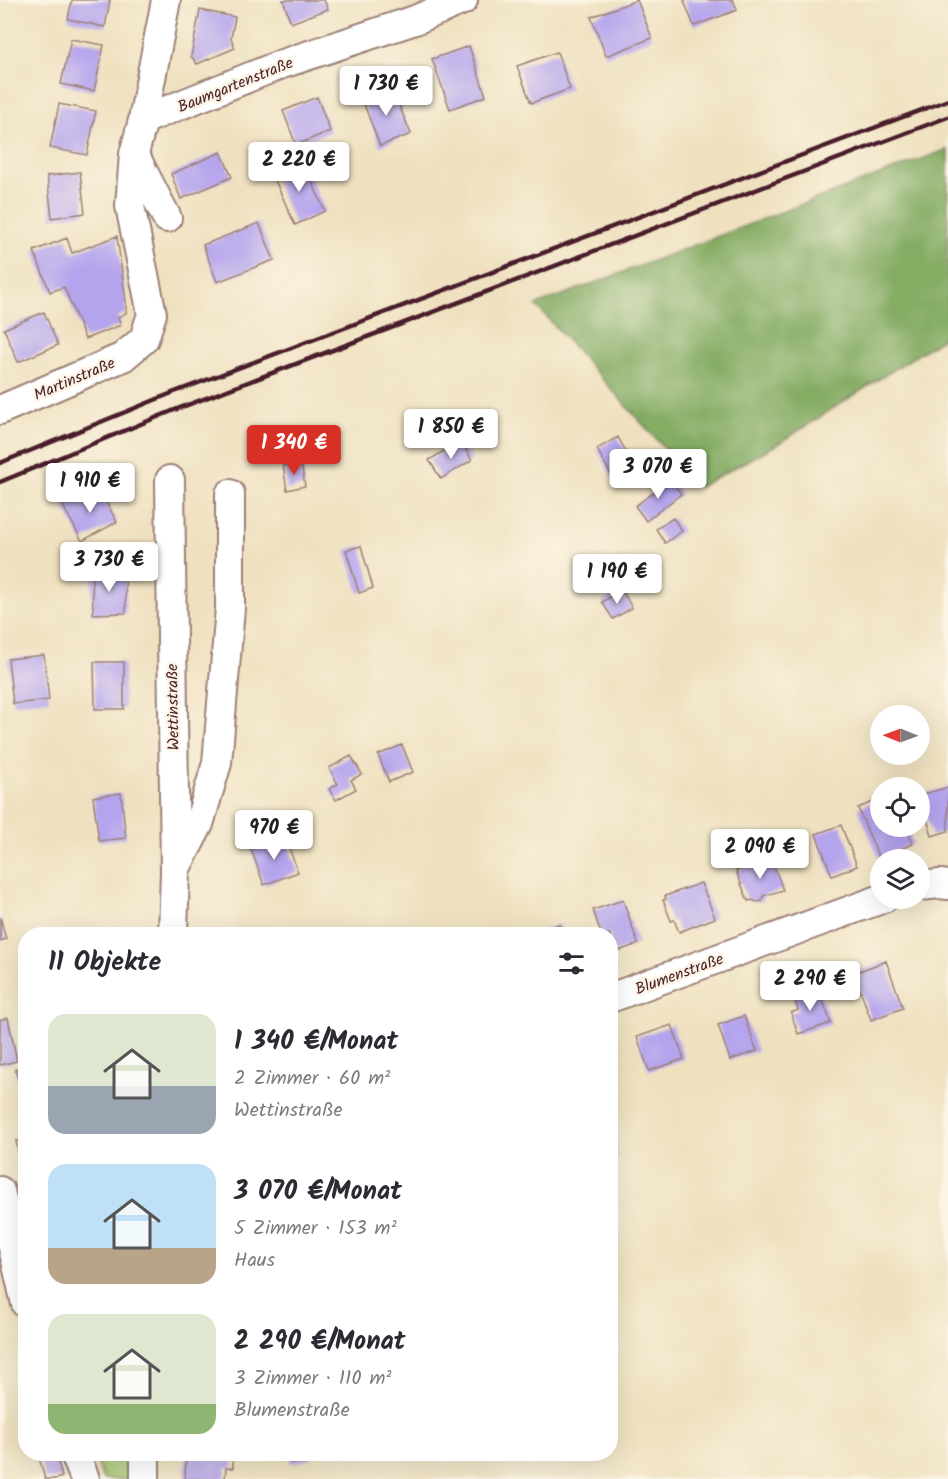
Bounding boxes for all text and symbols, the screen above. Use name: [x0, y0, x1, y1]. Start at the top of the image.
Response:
street label: Baumgartenstraße: [174, 51, 297, 120]
pin: 1 730 €: [331, 66, 441, 117]
text: 1 730 €: [354, 69, 418, 101]
pin: 2 220 €: [244, 142, 354, 193]
text: 2 220 €: [262, 145, 336, 177]
street label: Martinstraße: [30, 351, 119, 408]
pin: 1 850 €: [396, 409, 506, 460]
text: 1 850 €: [418, 412, 484, 444]
pin: 1 340 €: [239, 425, 349, 476]
text: 1 340 €: [261, 428, 327, 460]
pin: 3 070 €: [603, 449, 713, 500]
text: 3 070 €: [624, 452, 692, 484]
pin: 1 910 €: [35, 463, 145, 514]
text: 1 910 €: [60, 466, 120, 498]
pin: 3 730 €: [54, 542, 164, 593]
text: 3 730 €: [74, 545, 144, 577]
pin: 1 190 €: [562, 554, 672, 605]
text: 1 190 €: [587, 557, 647, 589]
street label: Wettinstraße: [160, 663, 187, 751]
north arrow: [870, 705, 930, 765]
map controls: [870, 705, 930, 909]
button: locate: [870, 777, 930, 837]
pin: 970 €: [232, 810, 316, 861]
text: 970 €: [249, 813, 299, 845]
pin: 2 090 €: [705, 829, 815, 880]
text: 2 090 €: [725, 832, 795, 864]
button: layers: [870, 849, 930, 909]
text: 11 Objekte: [48, 942, 161, 984]
icon: filters: [555, 947, 588, 980]
street label: Blumenstraße: [632, 947, 727, 1002]
pin: 2 290 €: [755, 961, 865, 1012]
text: 2 290 €: [774, 964, 846, 996]
text: 1 340 €/Monat: [234, 1021, 398, 1063]
icon: home: [96, 1038, 168, 1110]
text: 2 Zimmer · 60 m²: [234, 1063, 390, 1095]
text: Wettinstraße: [234, 1095, 343, 1127]
text: 3 070 €/Monat: [234, 1171, 402, 1213]
icon: home: [96, 1188, 168, 1260]
text: 5 Zimmer · 153 m²: [234, 1213, 397, 1245]
text: Haus: [234, 1245, 275, 1277]
text: 2 290 €/Monat: [234, 1321, 406, 1363]
icon: home: [96, 1338, 168, 1410]
text: 3 Zimmer · 110 m²: [234, 1363, 392, 1395]
text: Blumenstraße: [234, 1395, 350, 1427]

